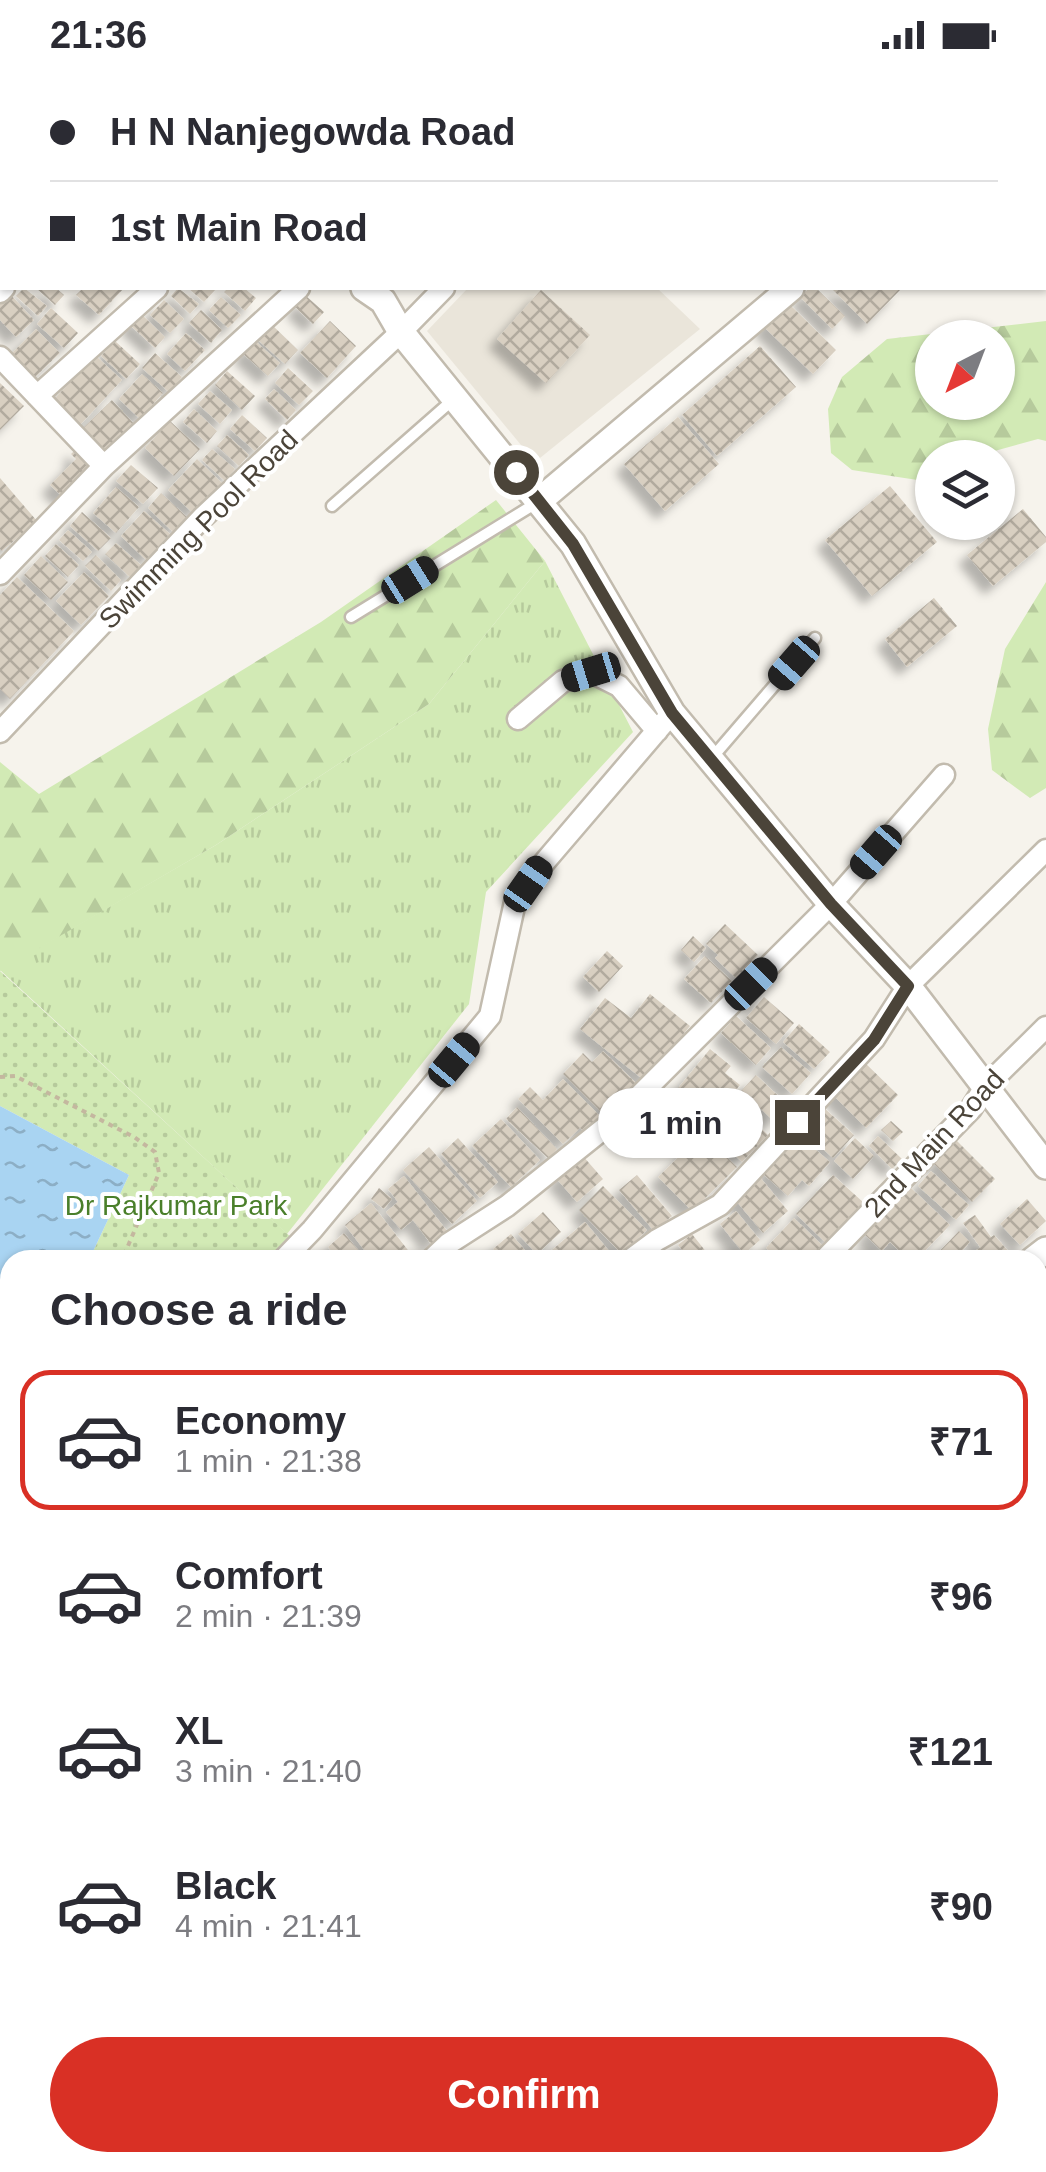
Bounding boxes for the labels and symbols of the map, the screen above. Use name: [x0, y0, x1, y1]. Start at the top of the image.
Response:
north arrow: [915, 320, 1015, 420]
street label: Swimming Pool Road: [93, 424, 304, 635]
route start: [494, 450, 539, 495]
car: [377, 551, 443, 609]
car: [763, 631, 825, 695]
car: [558, 649, 624, 695]
car: [845, 820, 907, 884]
car: [499, 851, 557, 917]
car: [719, 952, 783, 1016]
car: [423, 1027, 485, 1093]
street label: 2nd Main Road: [858, 1063, 1010, 1223]
callout: 1 min: [597, 1087, 762, 1157]
route end: [775, 1100, 820, 1145]
park label: Dr Rajkumar Park: [65, 1190, 288, 1221]

